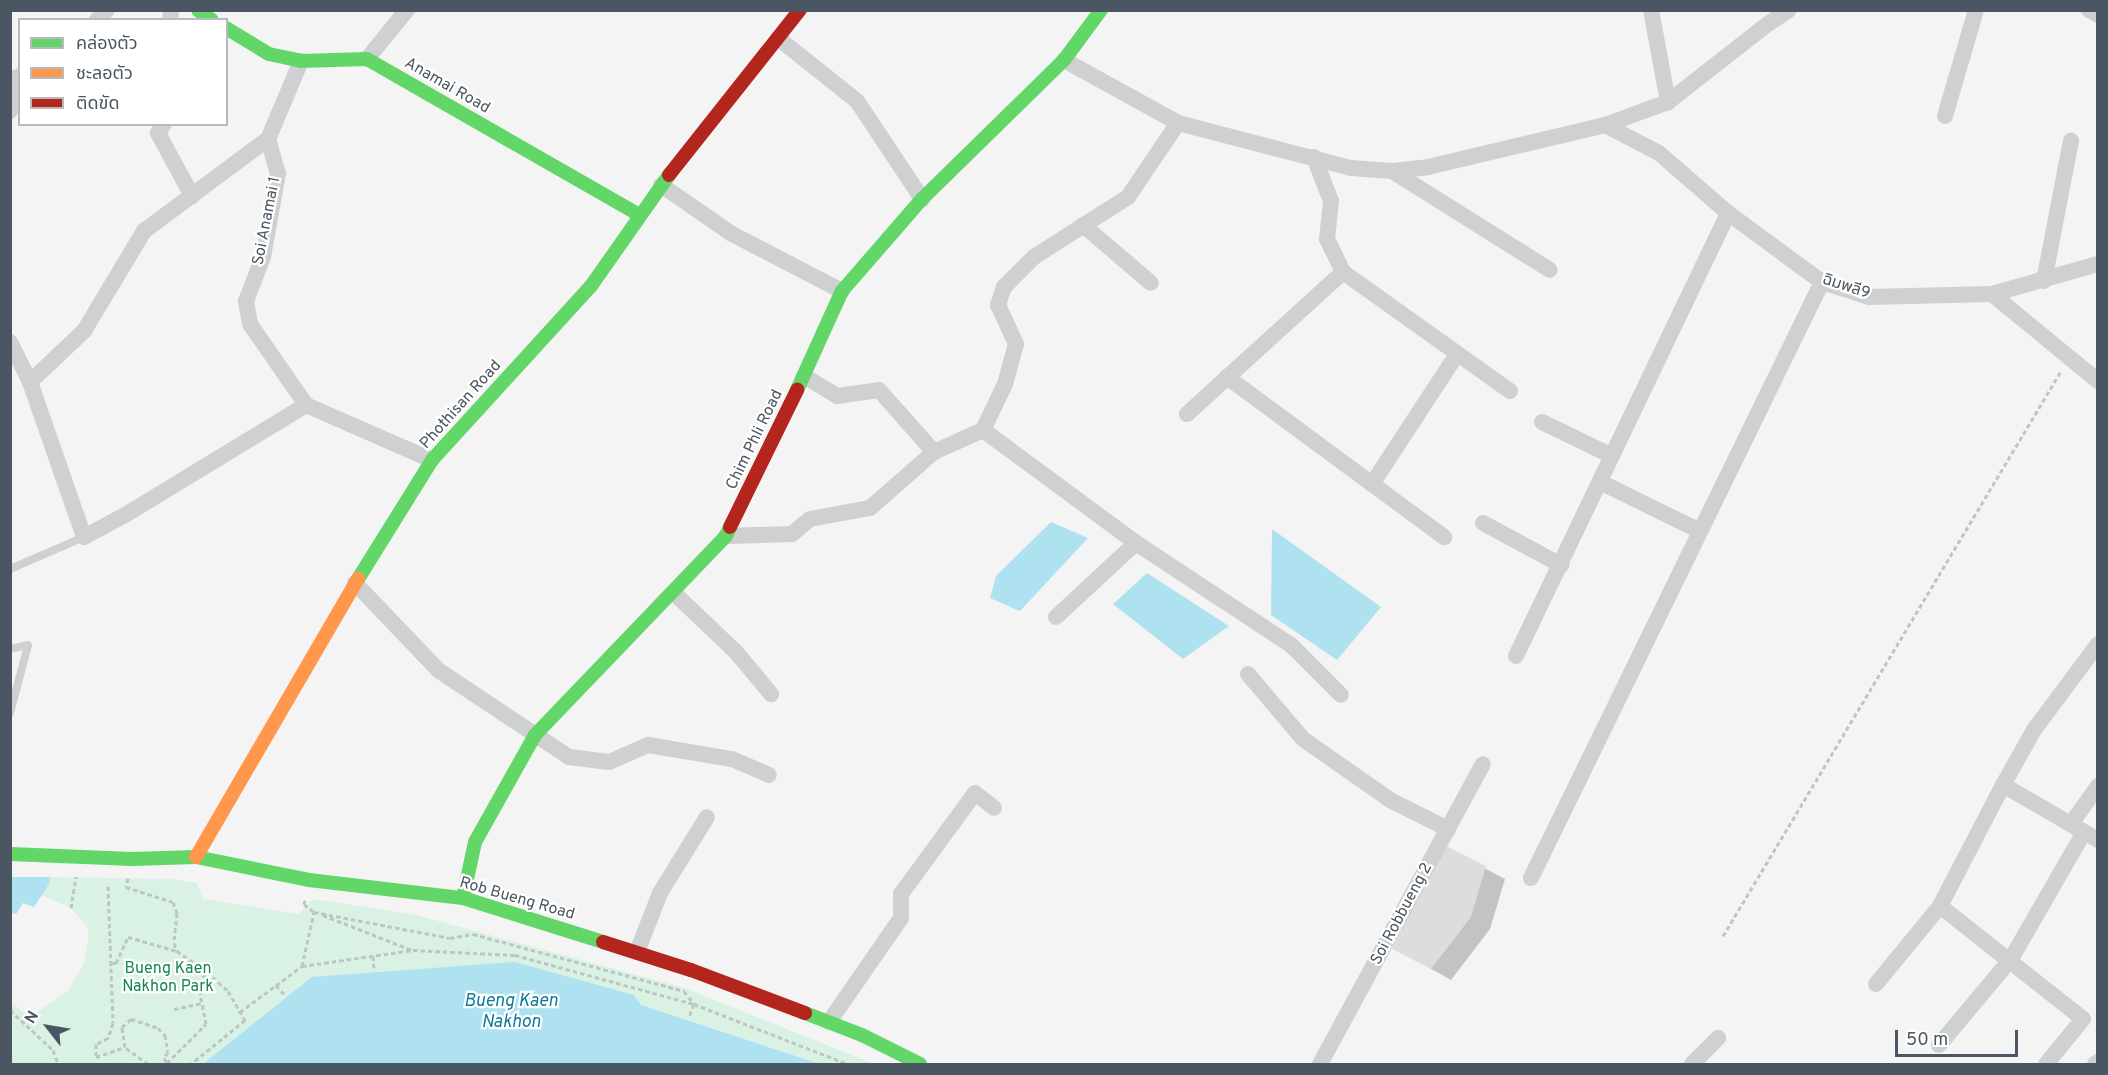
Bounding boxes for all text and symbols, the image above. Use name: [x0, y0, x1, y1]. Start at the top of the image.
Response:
legend: [18, 18, 228, 126]
text: คล่องตัว: [76, 33, 138, 56]
street label: Anamai Road: [401, 54, 493, 118]
text: ชะลอตัว: [76, 63, 133, 86]
text: ติดขัด: [76, 93, 119, 116]
street label: Soi Anamai 1: [249, 175, 285, 267]
street label: ฉิมพลี9: [1820, 270, 1872, 304]
street label: Phothisan Road: [416, 357, 506, 453]
street label: Chim Phli Road: [723, 387, 787, 493]
street label: Soi Robbueng 2: [1367, 860, 1437, 968]
street label: Rob Bueng Road: [457, 873, 577, 925]
park label: Bueng Kaen Nakhon Park: [122, 959, 214, 997]
water label: Bueng Kaen Nakhon: [464, 992, 558, 1034]
north arrow: [18, 997, 78, 1057]
text: N: [21, 1008, 44, 1028]
scale bar: [1898, 1018, 2021, 1056]
text: 50 m: [1906, 1029, 1948, 1052]

